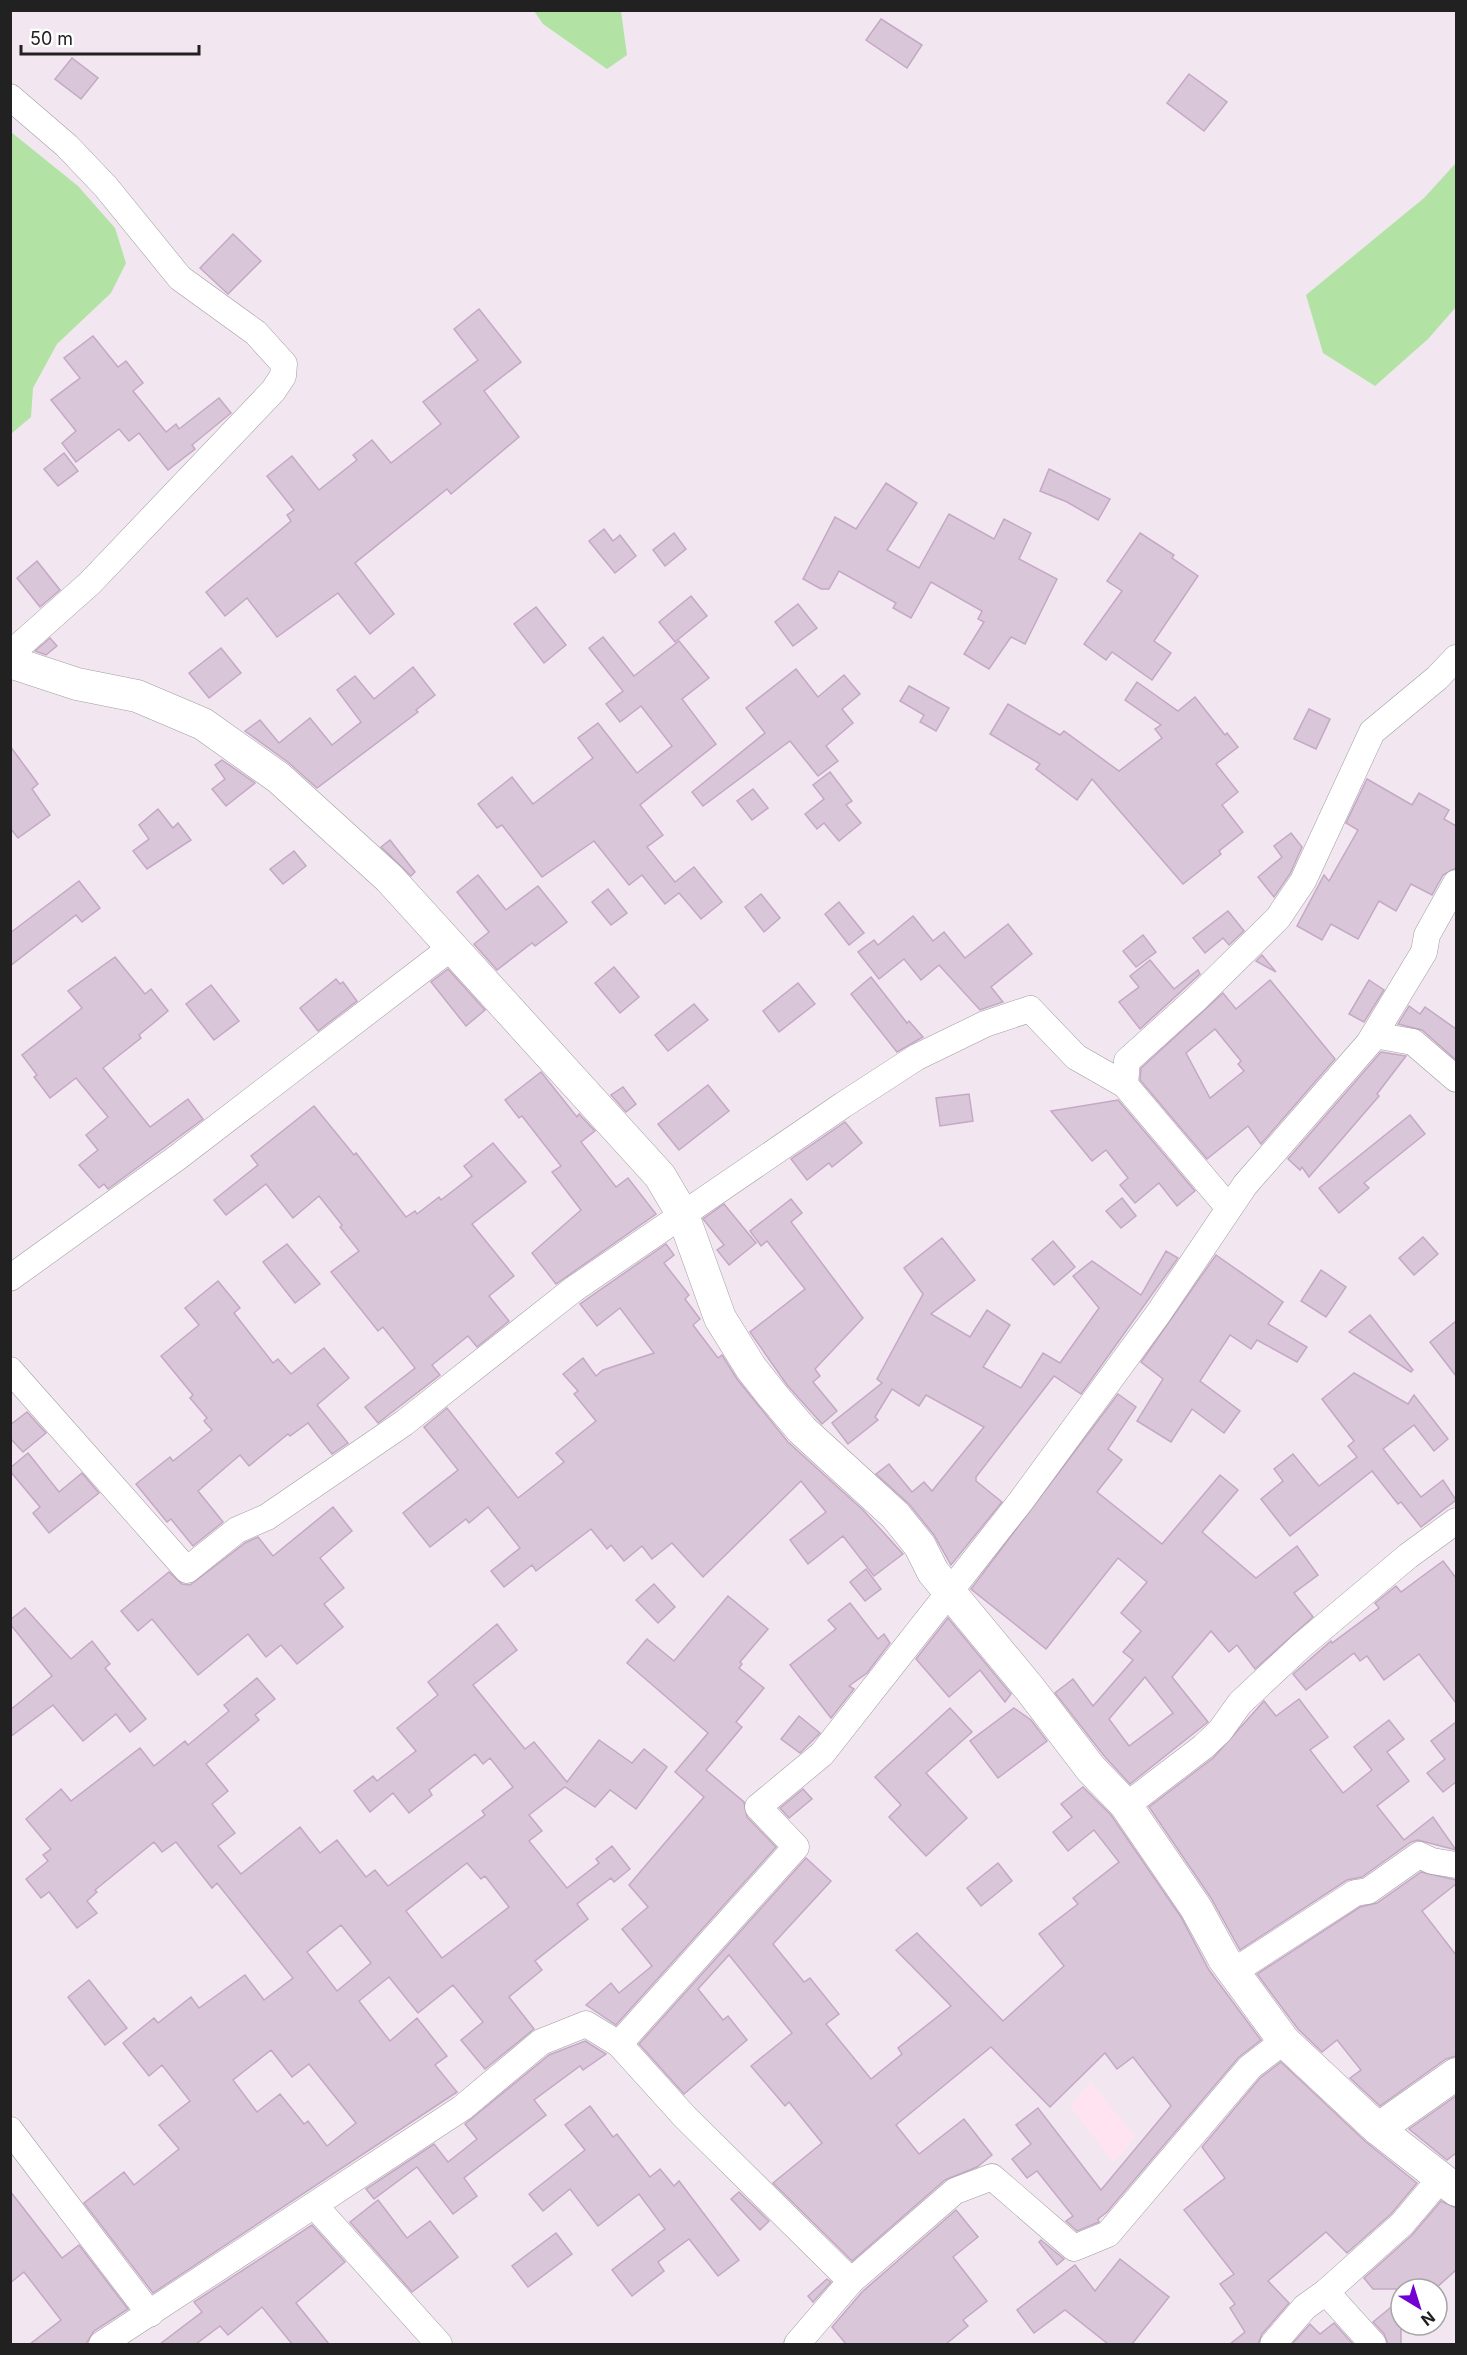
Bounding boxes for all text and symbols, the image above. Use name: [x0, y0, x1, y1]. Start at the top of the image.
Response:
scale bar: [21, 18, 200, 56]
text: 50 m: [30, 28, 73, 49]
north arrow: [1389, 2277, 1449, 2337]
text: N: [1417, 2307, 1439, 2330]

